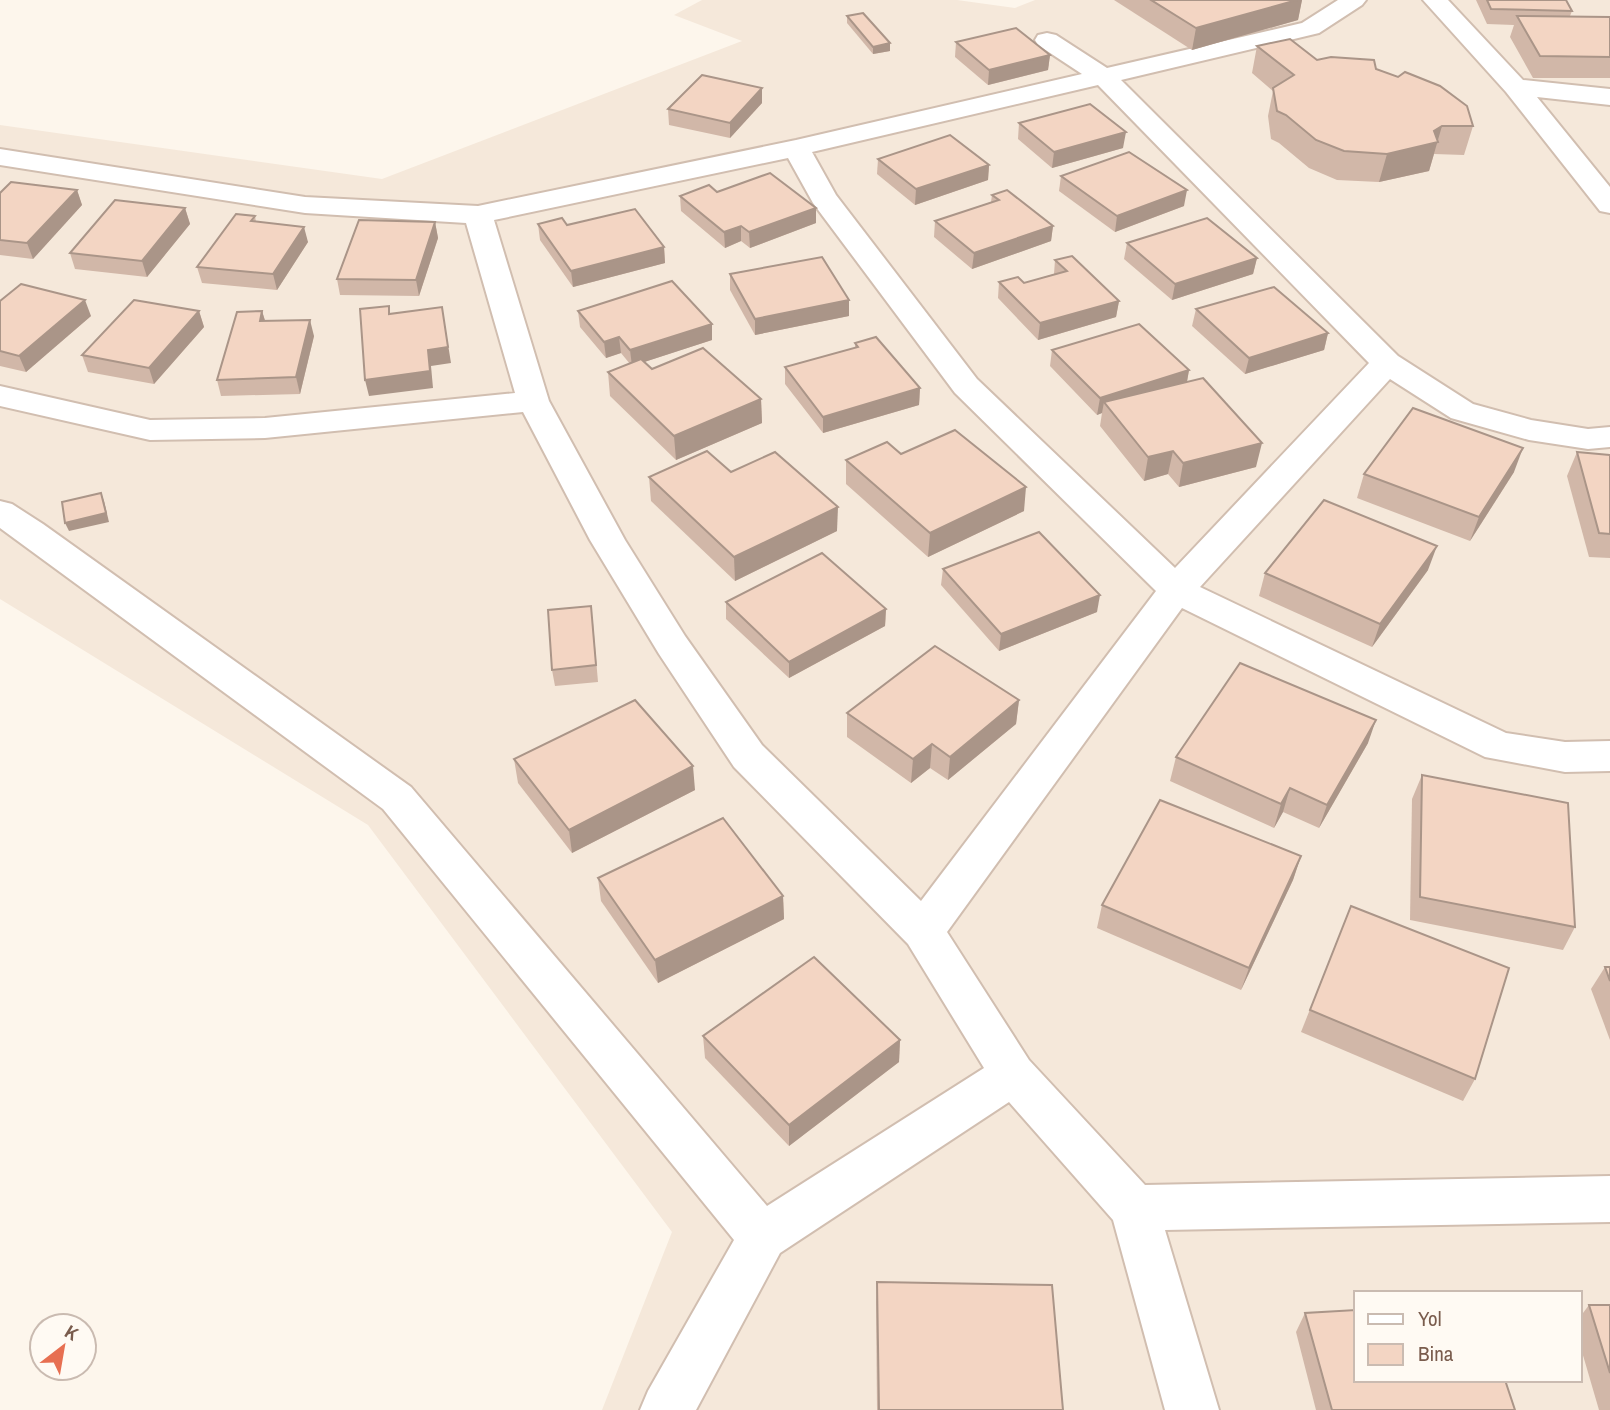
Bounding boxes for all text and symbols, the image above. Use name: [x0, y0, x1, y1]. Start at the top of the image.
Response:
legend: [1354, 1291, 1582, 1382]
text: Yol: [1418, 1304, 1442, 1333]
north arrow: [28, 1312, 98, 1382]
text: K: [60, 1318, 84, 1347]
text: Bina: [1418, 1339, 1454, 1368]

